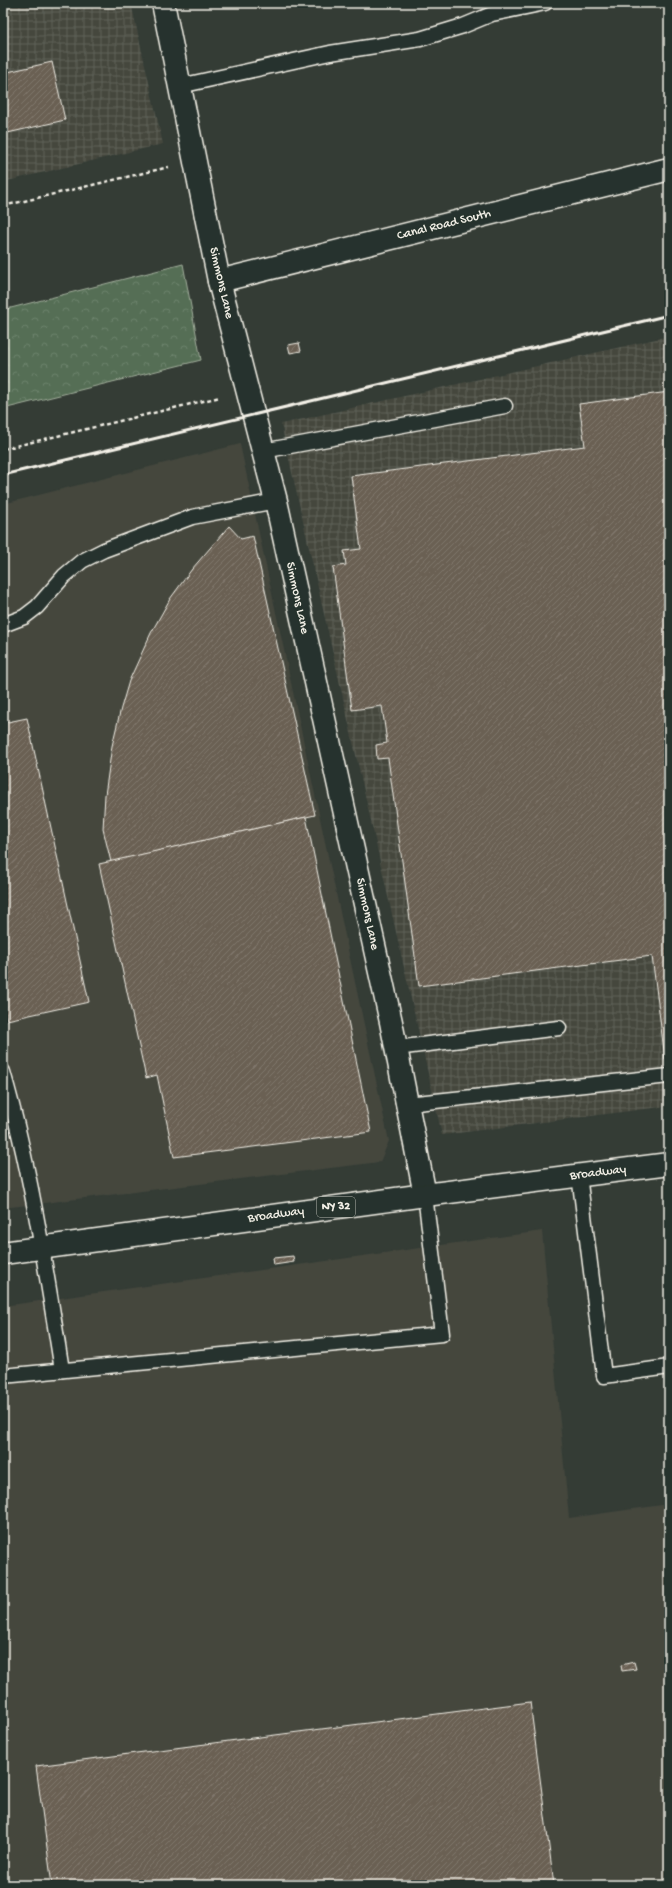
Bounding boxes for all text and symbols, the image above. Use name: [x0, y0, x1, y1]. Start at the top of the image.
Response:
street label: Canal Road South: [395, 206, 493, 244]
street label: Simmons Lane: [205, 246, 237, 321]
street label: Simmons Lane: [282, 561, 312, 636]
street label: Simmons Lane: [352, 877, 382, 952]
street label: Broadway: [568, 1162, 628, 1184]
road number: NY 32: [317, 1197, 355, 1217]
street label: Broadway: [246, 1204, 306, 1226]

